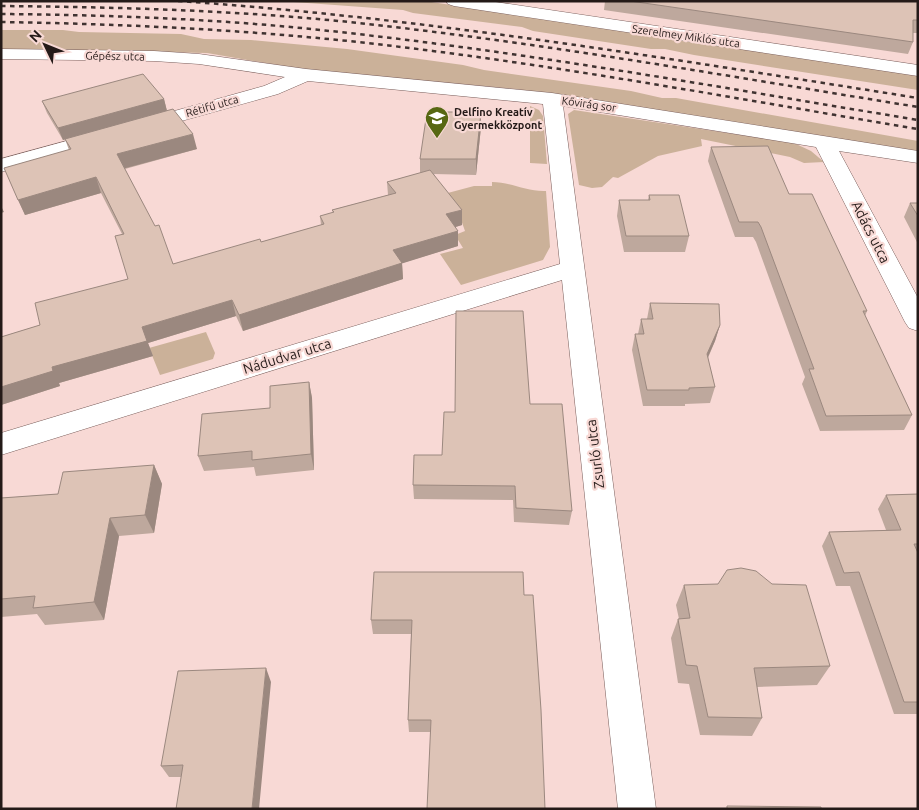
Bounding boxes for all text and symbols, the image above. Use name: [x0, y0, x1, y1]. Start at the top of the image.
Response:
north arrow: [20, 20, 70, 70]
street label: Szerelmey Miklós utca: [631, 22, 741, 50]
text: N: [26, 27, 45, 45]
street label: Gépész utca: [85, 49, 145, 63]
street label: Rétifű utca: [184, 93, 240, 119]
street label: Kővirág sor: [561, 94, 618, 114]
school or university icon: Delfino Kreatív Gyermekközpont: [424, 105, 450, 139]
place label: Delfino Kreatív Gyermekközpont: [454, 106, 542, 131]
street label: Adács utca: [849, 198, 893, 266]
street label: Nádudvar utca: [241, 335, 333, 377]
street label: Zsurló utca: [583, 419, 607, 489]

